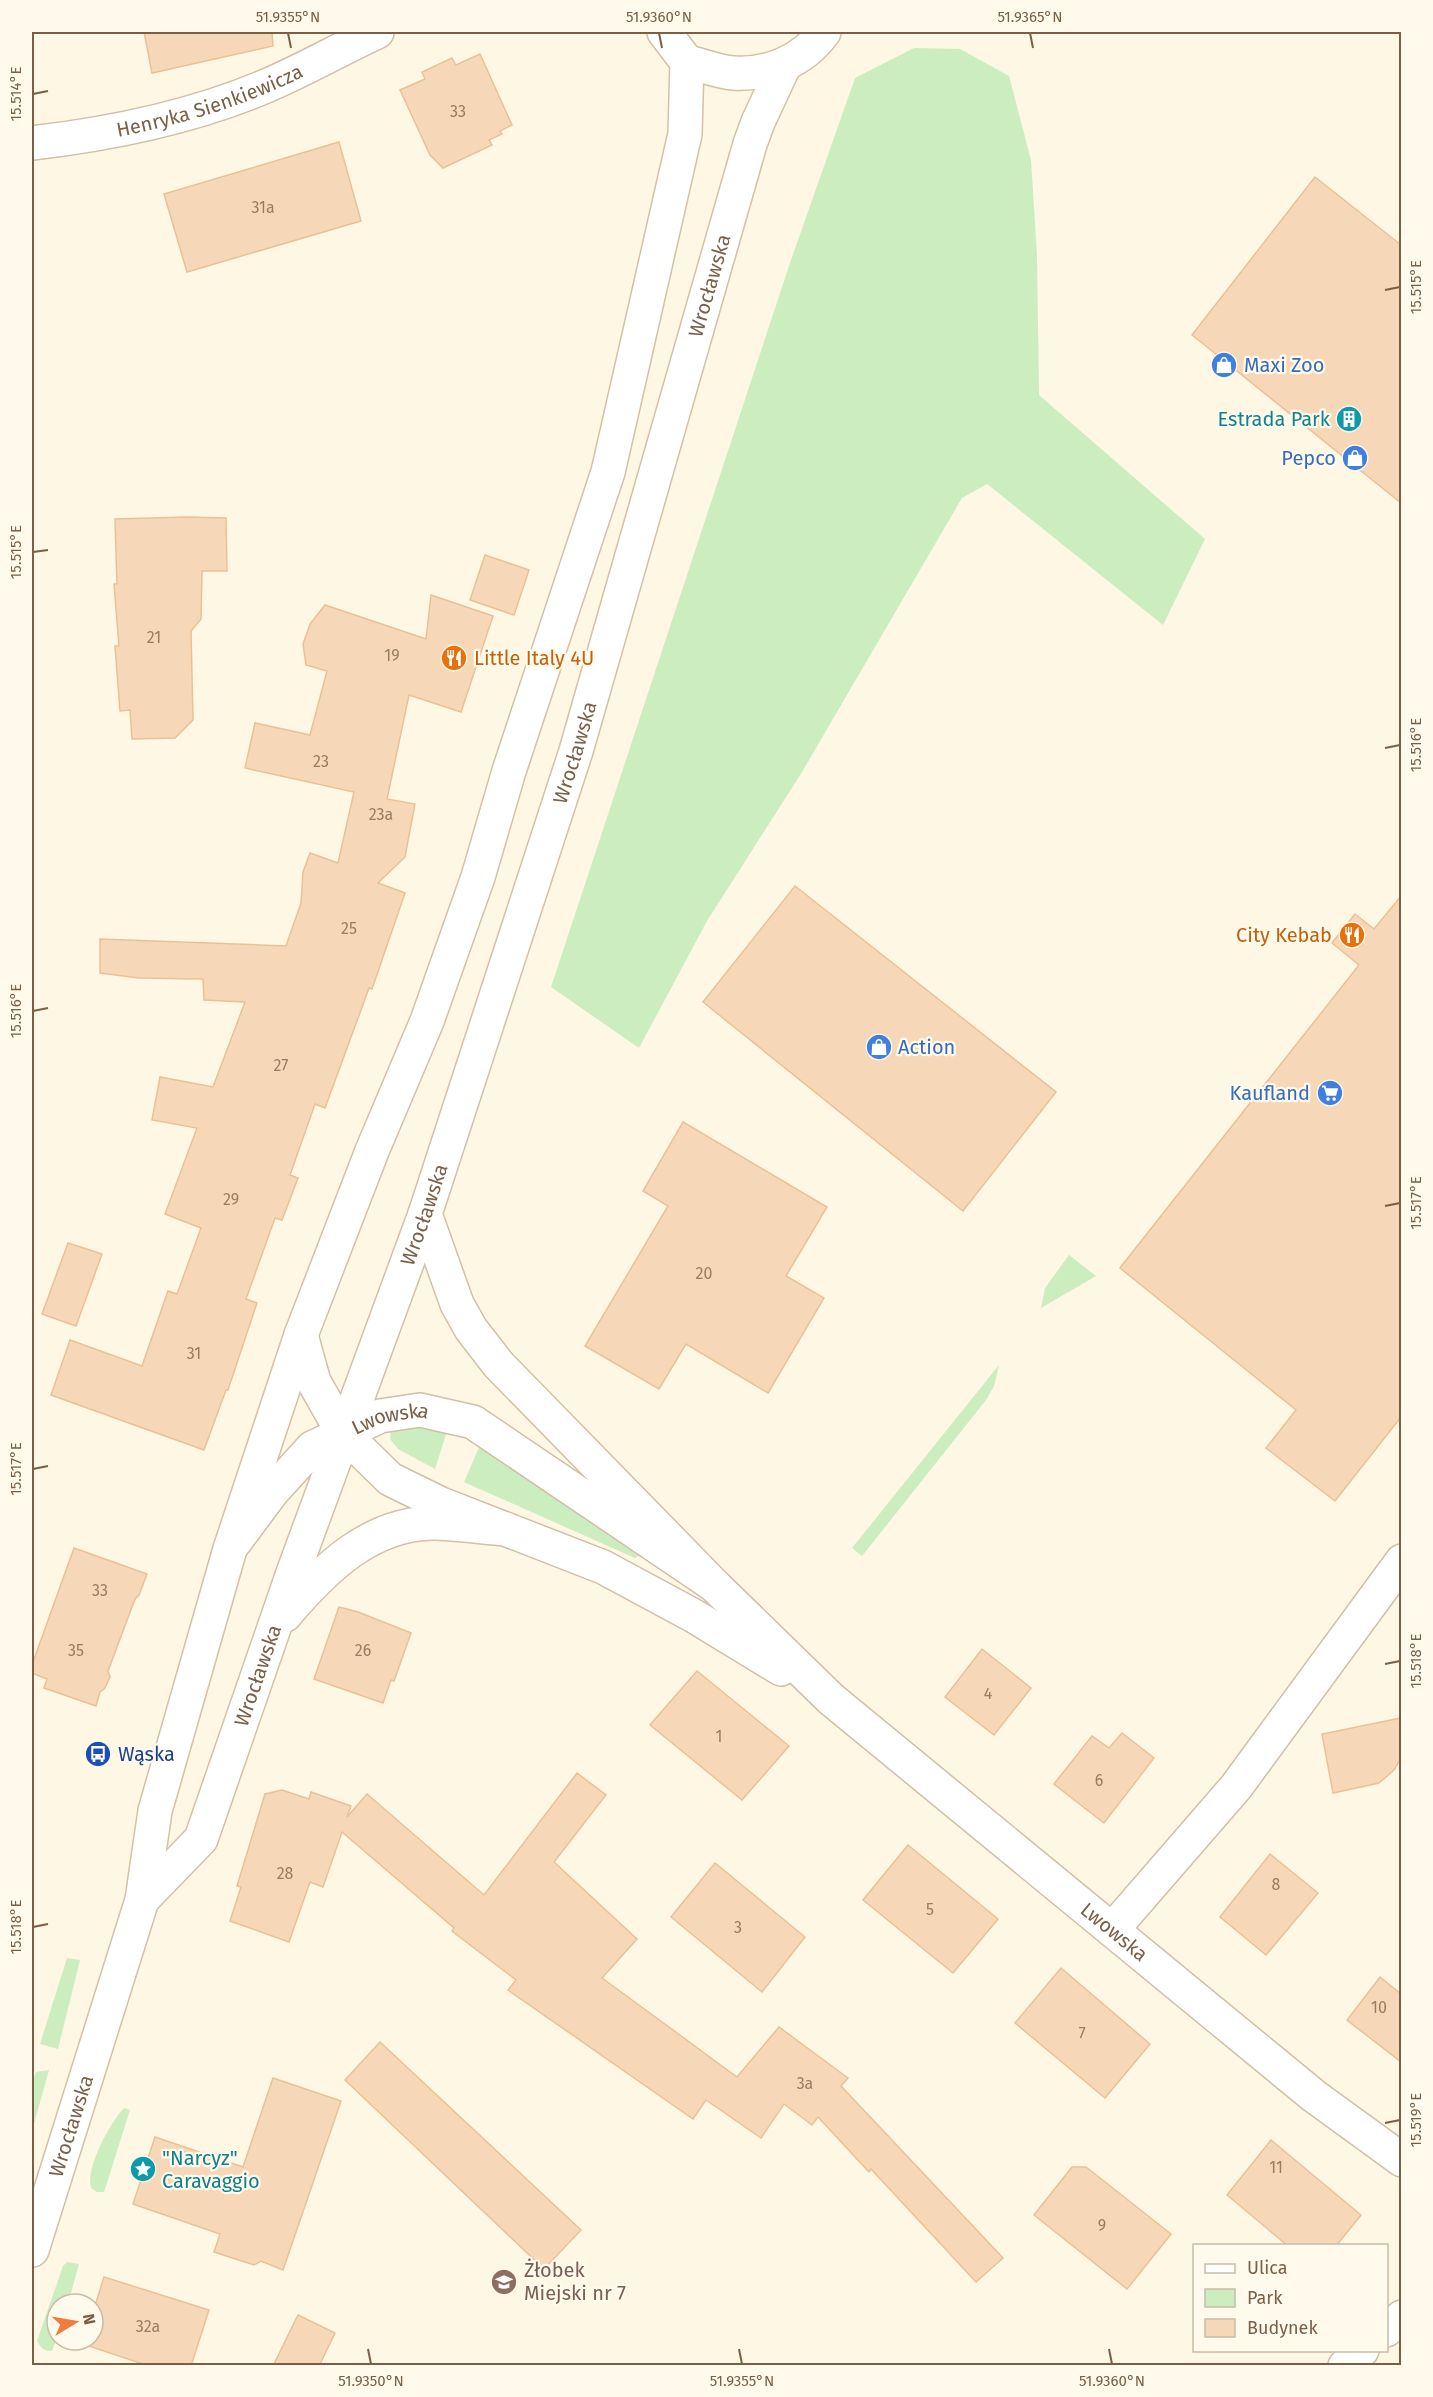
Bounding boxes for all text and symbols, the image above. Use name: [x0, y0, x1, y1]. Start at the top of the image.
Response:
text: 51.9355°N: [256, 8, 320, 26]
text: 51.9360°N: [626, 8, 692, 26]
text: 51.9365°N: [998, 8, 1062, 26]
street label: Henryka Sienkiewicza: [114, 59, 306, 142]
text: 15.514°E: [7, 67, 25, 121]
house number: 33: [450, 102, 466, 121]
house number: 31a: [251, 198, 275, 217]
street label: Wrocławska: [683, 231, 736, 340]
text: 15.515°E: [1407, 260, 1425, 314]
shop icon: Maxi Zoo: [1209, 350, 1239, 380]
place label: Maxi Zoo: [1244, 353, 1324, 377]
building icon: Estrada Park: [1334, 404, 1364, 434]
place label: Estrada Park: [1217, 407, 1331, 431]
shop icon: Pepco: [1340, 443, 1370, 473]
place label: Pepco: [1281, 446, 1336, 470]
text: 15.515°E: [7, 525, 25, 579]
house number: 21: [147, 628, 161, 647]
restaurant icon: Little Italy 4U: [439, 643, 469, 673]
house number: 19: [384, 646, 400, 665]
place label: Little Italy 4U: [474, 646, 594, 670]
street label: Wrocławska: [548, 699, 602, 807]
text: 15.516°E: [1407, 718, 1425, 772]
house number: 23: [313, 752, 329, 771]
house number: 23a: [369, 805, 393, 824]
house number: 25: [341, 919, 357, 938]
restaurant icon: City Kebab: [1337, 920, 1367, 950]
place label: City Kebab: [1236, 923, 1332, 947]
text: 15.516°E: [7, 984, 25, 1038]
shop icon: Action: [864, 1032, 894, 1062]
place label: Action: [898, 1035, 955, 1059]
house number: 27: [274, 1056, 288, 1075]
supermarket icon: Kaufland: [1315, 1078, 1345, 1108]
place label: Kaufland: [1230, 1081, 1310, 1105]
street label: Wrocławska: [395, 1161, 453, 1269]
text: 15.517°E: [1407, 1176, 1425, 1230]
house number: 29: [223, 1190, 239, 1209]
house number: 20: [696, 1264, 712, 1283]
house number: 31: [187, 1344, 201, 1363]
street label: Lwowska: [348, 1398, 432, 1440]
text: 15.517°E: [7, 1442, 25, 1496]
house number: 33: [92, 1581, 108, 1600]
street label: Wrocławska: [229, 1621, 286, 1729]
text: 15.518°E: [1407, 1633, 1425, 1689]
house number: 35: [68, 1641, 84, 1660]
house number: 26: [355, 1641, 371, 1660]
house number: 4: [984, 1684, 993, 1703]
house number: 1: [716, 1727, 722, 1746]
bus stop icon: Wąska: [83, 1739, 113, 1769]
place label: Wąska: [118, 1742, 175, 1766]
house number: 6: [1095, 1771, 1103, 1790]
house number: 28: [277, 1864, 294, 1883]
house number: 8: [1272, 1875, 1281, 1894]
street label: Lwowska: [1076, 1897, 1153, 1966]
text: 15.518°E: [7, 1899, 25, 1955]
house number: 5: [926, 1900, 934, 1919]
house number: 3: [734, 1918, 742, 1937]
house number: 10: [1371, 1998, 1387, 2017]
house number: 7: [1078, 2024, 1086, 2043]
street label: Wrocławska: [44, 2072, 98, 2180]
house number: 3a: [797, 2074, 813, 2093]
text: 15.519°E: [1407, 2093, 1425, 2147]
place label: "Narcyz" Caravaggio: [162, 2146, 260, 2193]
place icon: "Narcyz" Caravaggio: [128, 2154, 158, 2184]
house number: 11: [1269, 2158, 1283, 2177]
house number: 9: [1098, 2216, 1106, 2235]
legend: [1193, 2244, 1388, 2352]
text: Ulica: [1247, 2257, 1287, 2279]
place label: Żłobek Miejski nr 7: [524, 2258, 626, 2305]
school or university icon: Żłobek Miejski nr 7: [489, 2267, 519, 2297]
text: Park: [1247, 2287, 1283, 2309]
north arrow: [45, 2292, 105, 2352]
text: N: [79, 2312, 100, 2326]
house number: 32a: [136, 2317, 160, 2336]
text: Budynek: [1247, 2317, 1318, 2339]
text: 51.9350°N: [338, 2372, 404, 2390]
text: 51.9355°N: [710, 2372, 774, 2390]
text: 51.9360°N: [1079, 2372, 1145, 2390]

